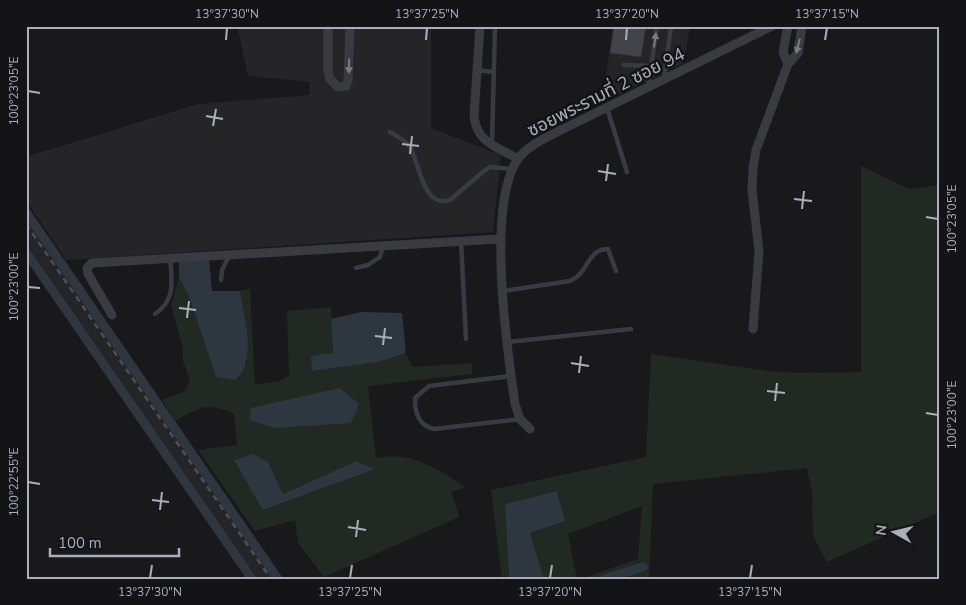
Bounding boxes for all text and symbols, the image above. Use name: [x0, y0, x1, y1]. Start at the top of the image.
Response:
text: 13°37'30"N: [195, 6, 259, 22]
text: 13°37'25"N: [395, 6, 459, 22]
text: 13°37'20"N: [595, 6, 659, 22]
text: 13°37'15"N: [795, 6, 859, 22]
one-way arrow: [651, 32, 659, 48]
one-way arrow: [794, 39, 802, 54]
street label: ซอยพระรามที่ 2 ซอย 94: [523, 41, 689, 142]
text: 100°23'05"E: [6, 56, 22, 126]
one-way arrow: [345, 58, 353, 74]
text: 100°23'05"E: [944, 184, 960, 254]
text: 100°23'00"E: [6, 252, 22, 322]
text: 100°23'00"E: [944, 380, 960, 450]
text: 100°22'55"E: [6, 447, 22, 517]
north arrow: [868, 508, 918, 558]
text: N: [871, 524, 892, 537]
scale bar: [50, 525, 179, 557]
text: 100 m: [58, 533, 102, 553]
text: 13°37'30"N: [118, 584, 182, 600]
text: 13°37'25"N: [318, 584, 382, 600]
text: 13°37'20"N: [518, 584, 582, 600]
text: 13°37'15"N: [718, 584, 782, 600]

